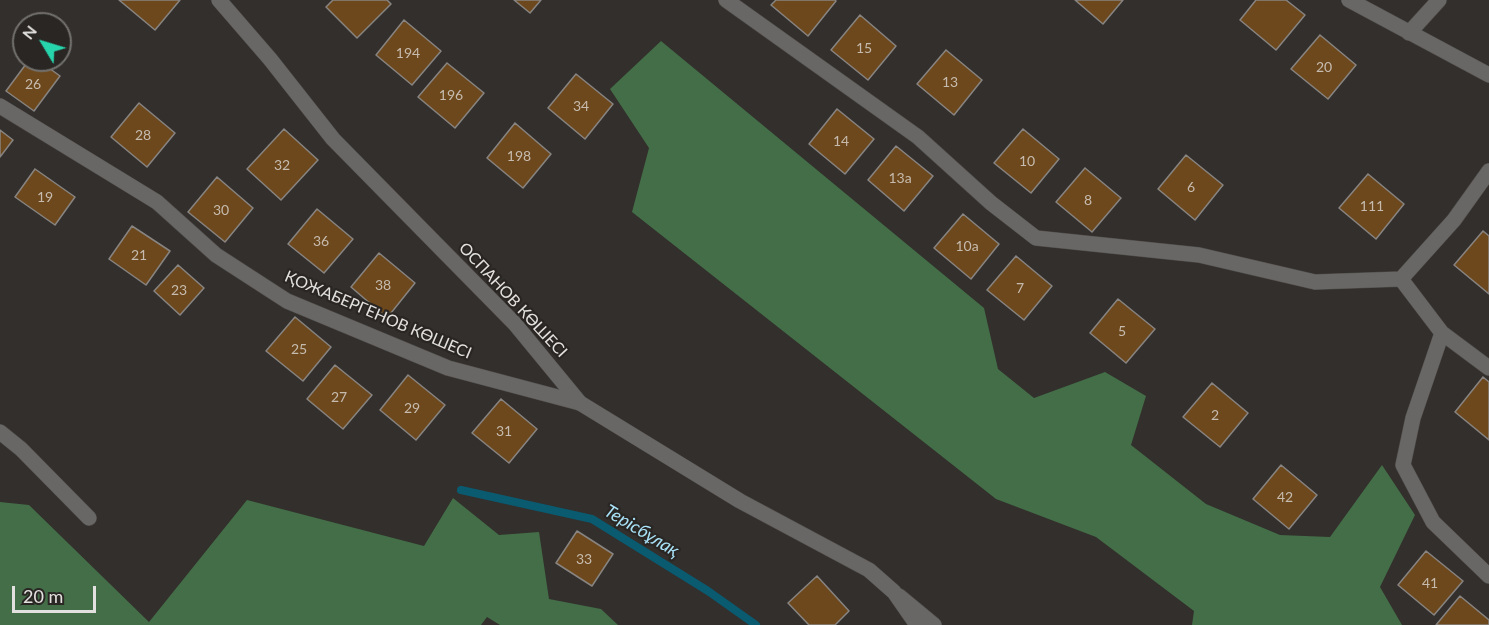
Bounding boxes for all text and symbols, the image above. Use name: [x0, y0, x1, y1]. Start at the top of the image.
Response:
north arrow: [12, 12, 72, 72]
text: N: [18, 21, 40, 43]
house number: 15: [856, 40, 872, 56]
house number: 194: [396, 45, 420, 61]
house number: 20: [1316, 59, 1332, 75]
house number: 13: [942, 74, 958, 90]
house number: 26: [25, 76, 41, 92]
house number: 196: [439, 87, 463, 103]
house number: 34: [573, 98, 589, 114]
house number: 28: [135, 127, 151, 143]
house number: 14: [833, 133, 849, 149]
house number: 198: [507, 148, 531, 164]
house number: 10: [1019, 153, 1035, 169]
house number: 32: [274, 157, 290, 173]
house number: 13а: [888, 170, 912, 186]
house number: 6: [1187, 179, 1195, 195]
house number: 19: [37, 189, 53, 205]
house number: 8: [1084, 192, 1092, 208]
house number: 111: [1360, 198, 1384, 214]
house number: 30: [213, 202, 229, 218]
house number: 36: [313, 233, 329, 249]
house number: 10а: [955, 238, 979, 254]
street label: ОСПАНОВ КӨШЕСІ: [455, 239, 571, 361]
house number: 21: [131, 247, 147, 263]
street label: ҚОЖАБЕРГЕНОВ КӨШЕСІ: [282, 267, 474, 363]
house number: 38: [375, 277, 391, 293]
house number: 7: [1016, 280, 1024, 296]
house number: 23: [171, 282, 187, 298]
house number: 5: [1118, 323, 1126, 339]
house number: 25: [291, 341, 307, 357]
house number: 27: [331, 389, 347, 405]
house number: 29: [404, 400, 420, 416]
house number: 2: [1211, 407, 1219, 423]
house number: 31: [496, 423, 512, 439]
house number: 42: [1277, 489, 1293, 505]
water label: Терісбұлақ: [601, 500, 683, 562]
house number: 33: [576, 551, 592, 567]
scale bar: [15, 574, 99, 612]
house number: 41: [1422, 575, 1438, 591]
text: 20 m: [23, 585, 63, 607]

